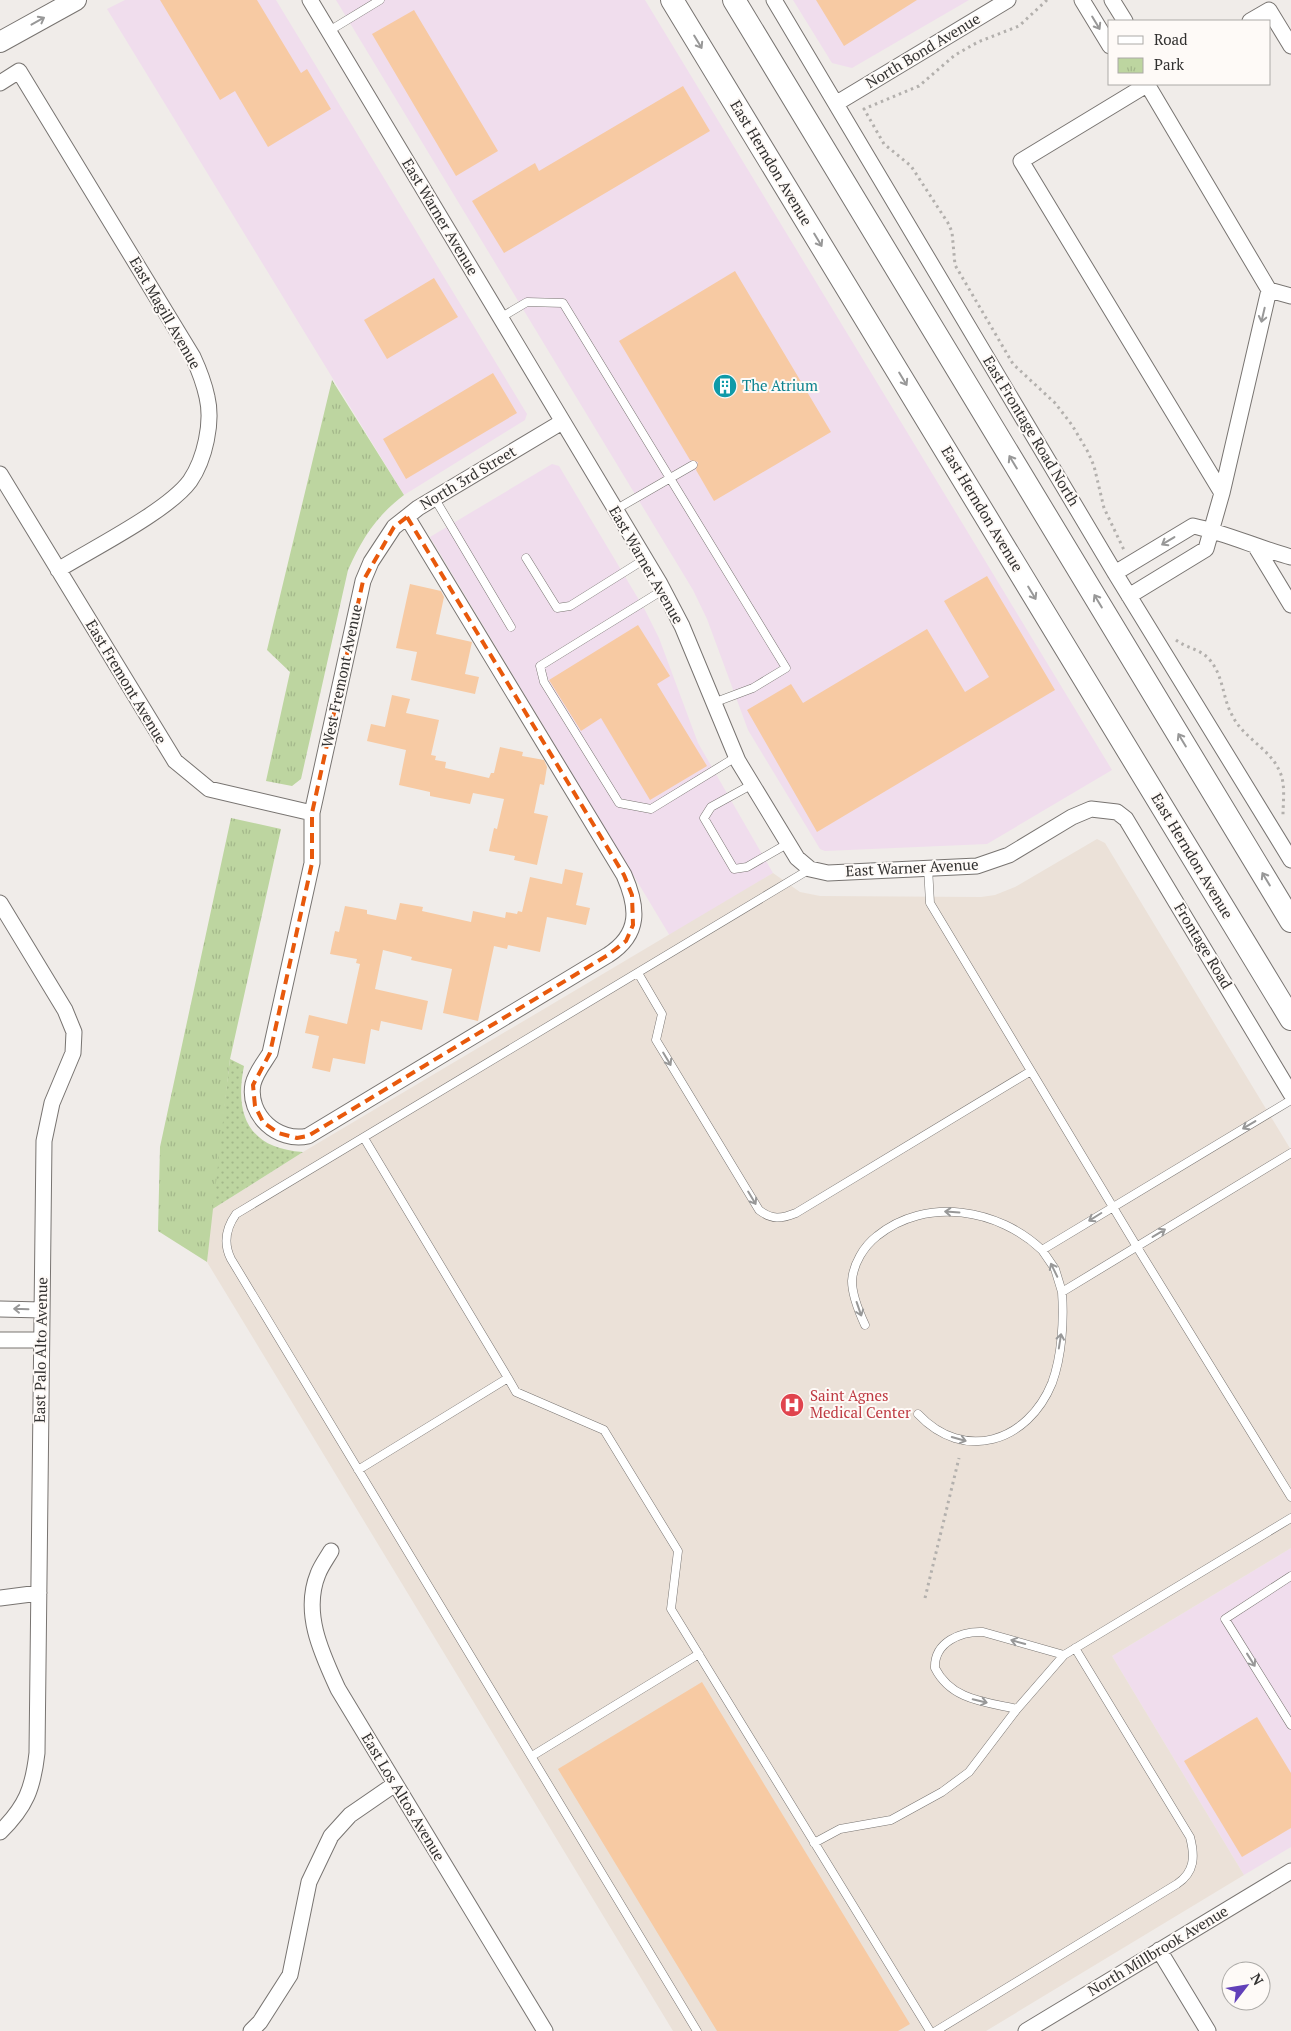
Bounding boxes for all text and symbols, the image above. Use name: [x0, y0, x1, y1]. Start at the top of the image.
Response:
street label: North Bond Avenue: [861, 8, 983, 92]
one-way arrow: [30, 16, 45, 26]
one-way arrow: [1090, 16, 1101, 30]
legend: [1108, 20, 1271, 85]
text: Road: [1154, 29, 1187, 49]
one-way arrow: [693, 34, 703, 48]
text: Park: [1154, 54, 1184, 74]
street label: East Herndon Avenue: [726, 96, 817, 229]
street label: East Warner Avenue: [398, 154, 484, 279]
one-way arrow: [814, 233, 824, 247]
street label: East Magill Avenue: [126, 253, 206, 372]
one-way arrow: [1258, 307, 1267, 323]
street label: East Frontage Road North: [979, 352, 1085, 509]
one-way arrow: [898, 372, 908, 386]
building icon: The Atrium: [712, 373, 738, 399]
place label: The Atrium: [742, 375, 818, 395]
street label: North 3rd Street: [416, 440, 520, 514]
street label: East Herndon Avenue: [937, 442, 1028, 575]
one-way arrow: [1008, 455, 1018, 469]
street label: East Warner Avenue: [605, 502, 689, 627]
one-way arrow: [1162, 536, 1176, 546]
one-way arrow: [1027, 586, 1038, 600]
one-way arrow: [1092, 594, 1103, 608]
street label: West Fremont Avenue: [316, 602, 366, 749]
street label: East Fremont Avenue: [82, 616, 172, 747]
one-way arrow: [1176, 734, 1186, 748]
street label: East Herndon Avenue: [1147, 789, 1238, 922]
street label: East Warner Avenue: [845, 854, 979, 880]
one-way arrow: [1260, 873, 1270, 887]
street label: Frontage Road: [1170, 899, 1237, 992]
one-way arrow: [663, 1051, 673, 1065]
one-way arrow: [1243, 1121, 1257, 1131]
one-way arrow: [747, 1190, 757, 1204]
one-way arrow: [944, 1208, 960, 1217]
one-way arrow: [1088, 1213, 1102, 1223]
one-way arrow: [1152, 1228, 1166, 1238]
one-way arrow: [1049, 1263, 1059, 1278]
street label: East Palo Alto Avenue: [29, 1277, 51, 1423]
one-way arrow: [854, 1301, 864, 1317]
one-way arrow: [13, 1304, 30, 1314]
one-way arrow: [1055, 1333, 1065, 1349]
place label: Saint Agnes Medical Center: [810, 1385, 911, 1422]
hospital icon: Saint Agnes Medical Center: [779, 1392, 805, 1418]
one-way arrow: [950, 1435, 966, 1445]
one-way arrow: [1010, 1637, 1026, 1646]
one-way arrow: [1246, 1653, 1256, 1667]
one-way arrow: [972, 1697, 988, 1706]
street label: East Los Altos Avenue: [358, 1729, 450, 1864]
street label: North Millbrook Avenue: [1084, 1900, 1231, 2000]
north arrow: [1221, 1961, 1271, 2011]
text: N: [1247, 1970, 1269, 1989]

